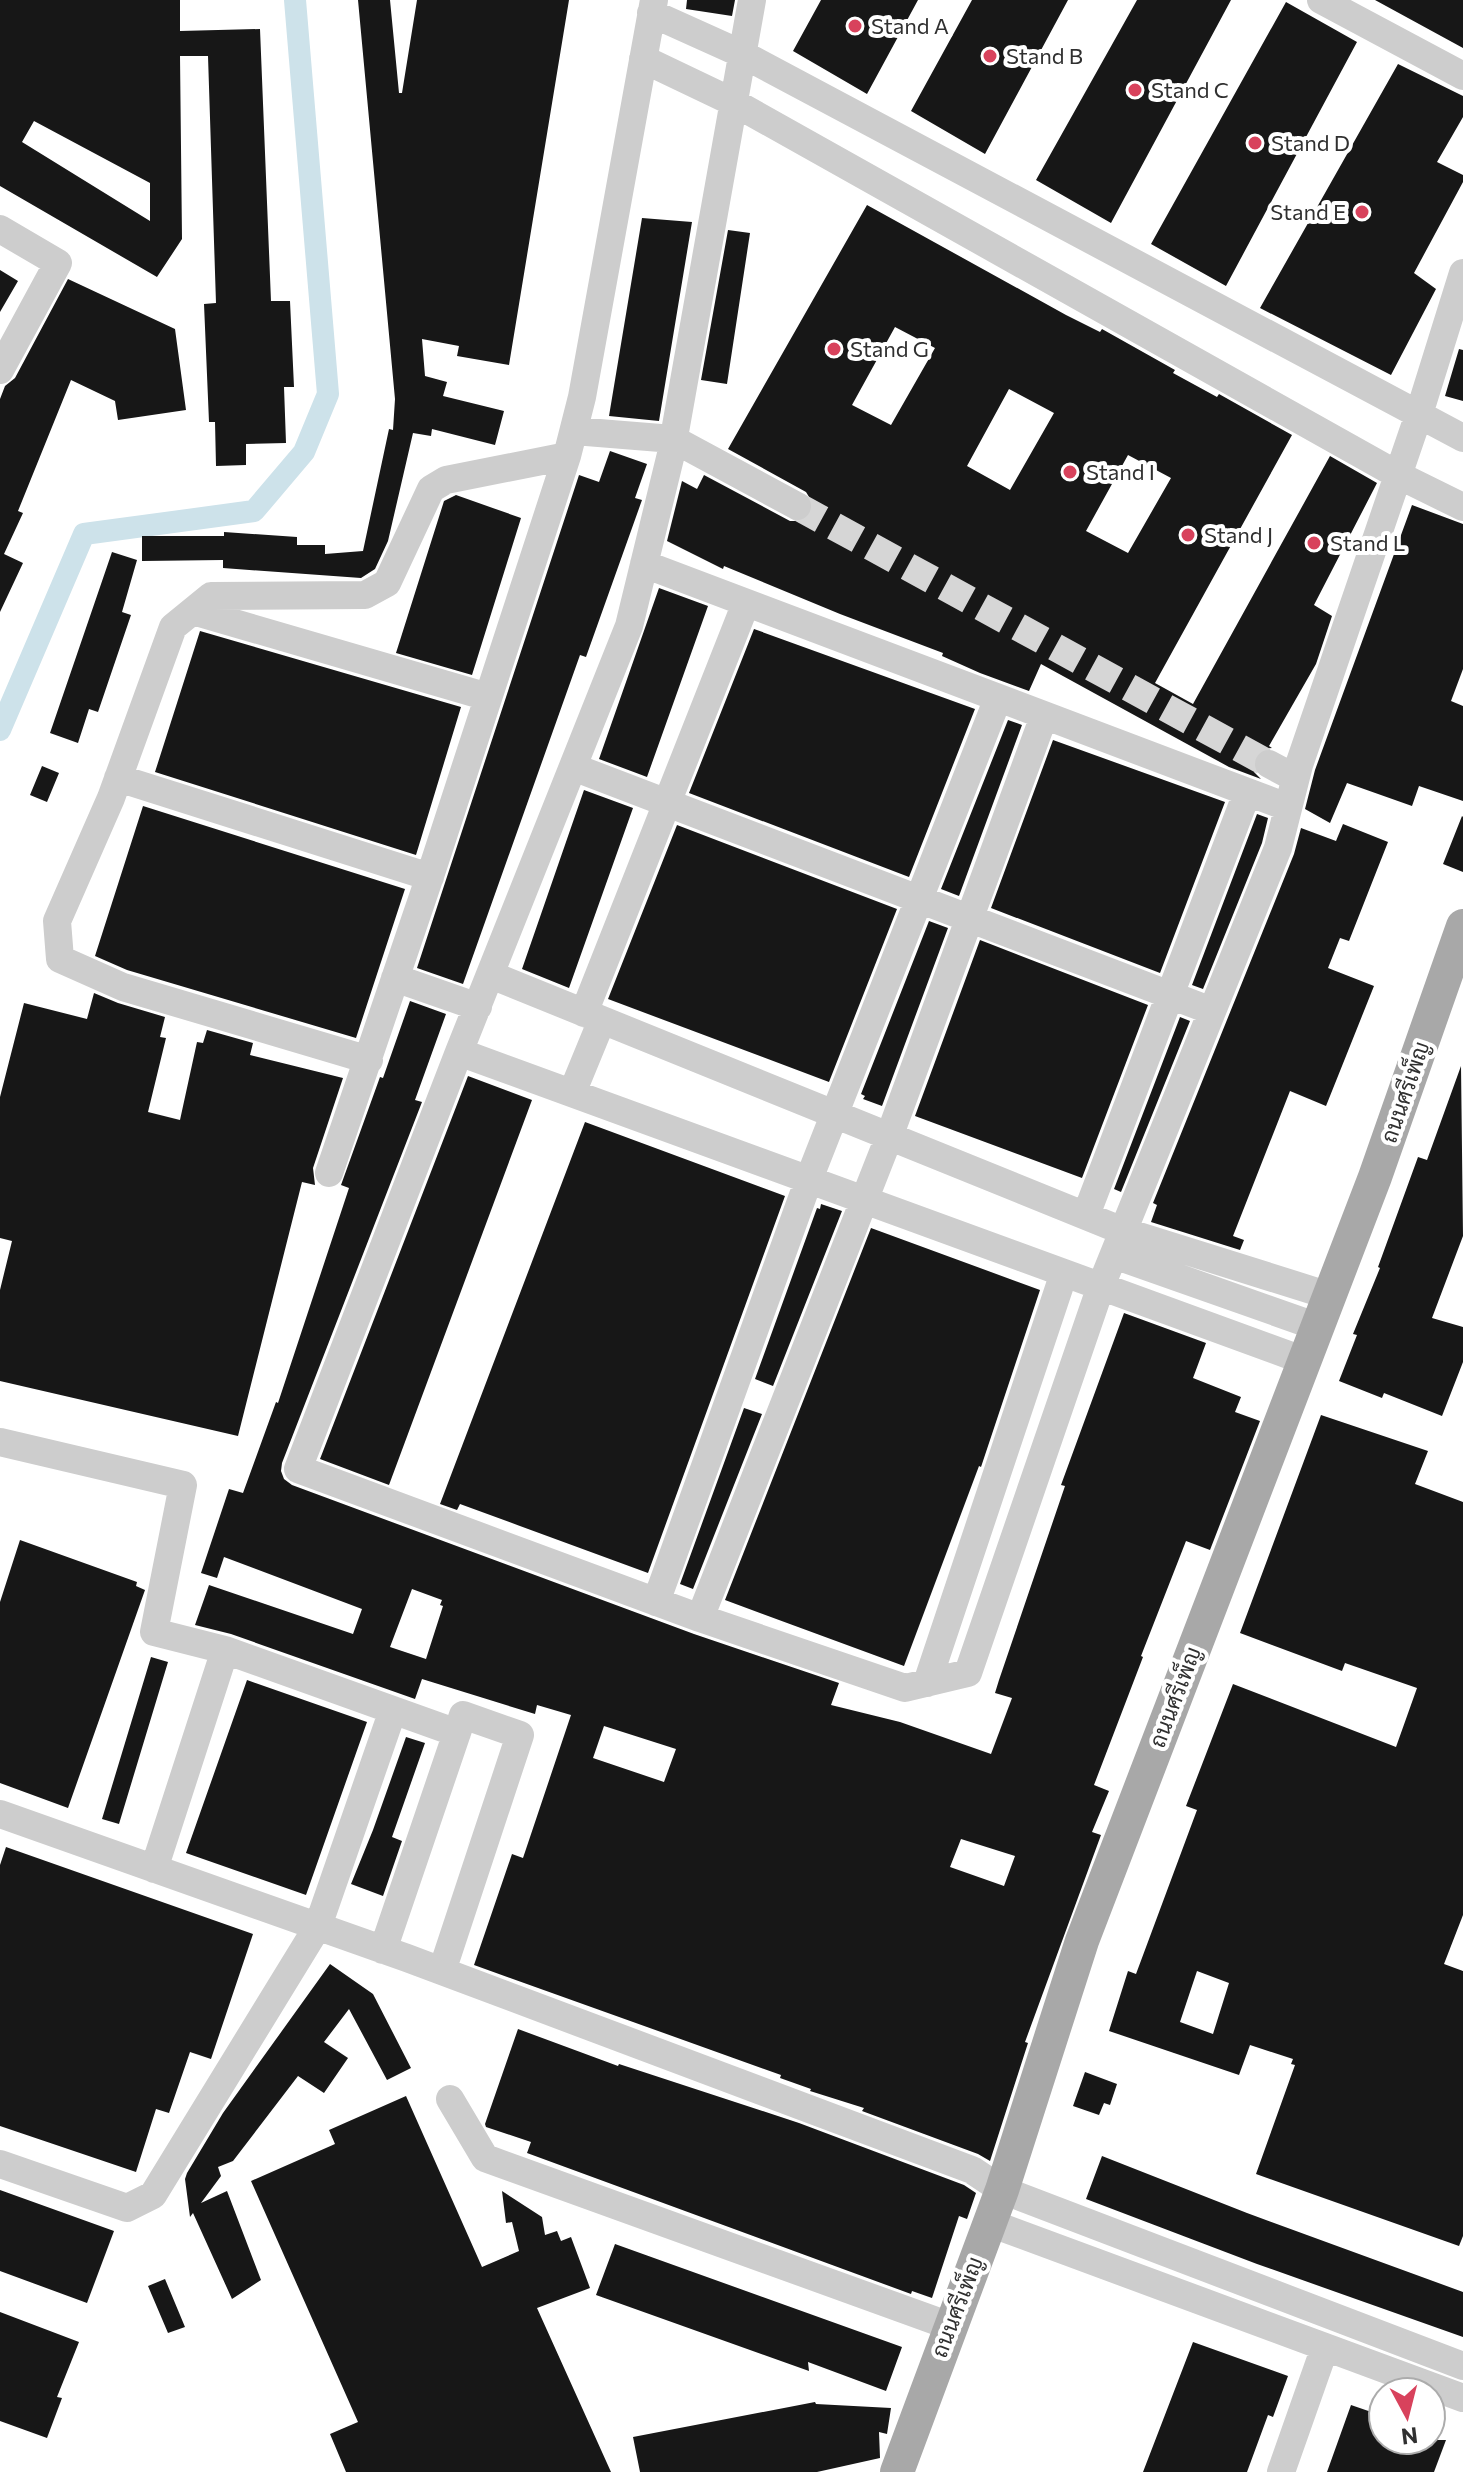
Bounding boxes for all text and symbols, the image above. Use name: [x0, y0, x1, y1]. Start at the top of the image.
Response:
place label: Stand A: [871, 12, 949, 39]
marker: Stand A: [846, 17, 864, 35]
place label: Stand B: [1006, 42, 1083, 69]
marker: Stand B: [981, 47, 999, 65]
place label: Stand C: [1151, 76, 1229, 103]
marker: Stand C: [1126, 81, 1144, 99]
place label: Stand D: [1271, 129, 1350, 156]
marker: Stand D: [1246, 134, 1264, 152]
place label: Stand E: [1270, 198, 1346, 225]
marker: Stand E: [1353, 203, 1371, 221]
place label: Stand G: [850, 335, 929, 362]
marker: Stand G: [825, 340, 843, 358]
place label: Stand I: [1086, 458, 1155, 485]
marker: Stand I: [1061, 463, 1079, 481]
place label: Stand J: [1204, 521, 1273, 548]
marker: Stand J: [1179, 526, 1197, 544]
place label: Stand L: [1330, 529, 1405, 556]
marker: Stand L: [1305, 534, 1323, 552]
street label: ถนนศรีเพ็ญ: [1374, 1037, 1435, 1146]
street label: ถนนศรีเพ็ญ: [1142, 1642, 1207, 1751]
street label: ถนนศรีเพ็ญ: [924, 2252, 989, 2361]
north arrow: [1367, 2376, 1447, 2456]
text: N: [1400, 2422, 1419, 2451]

